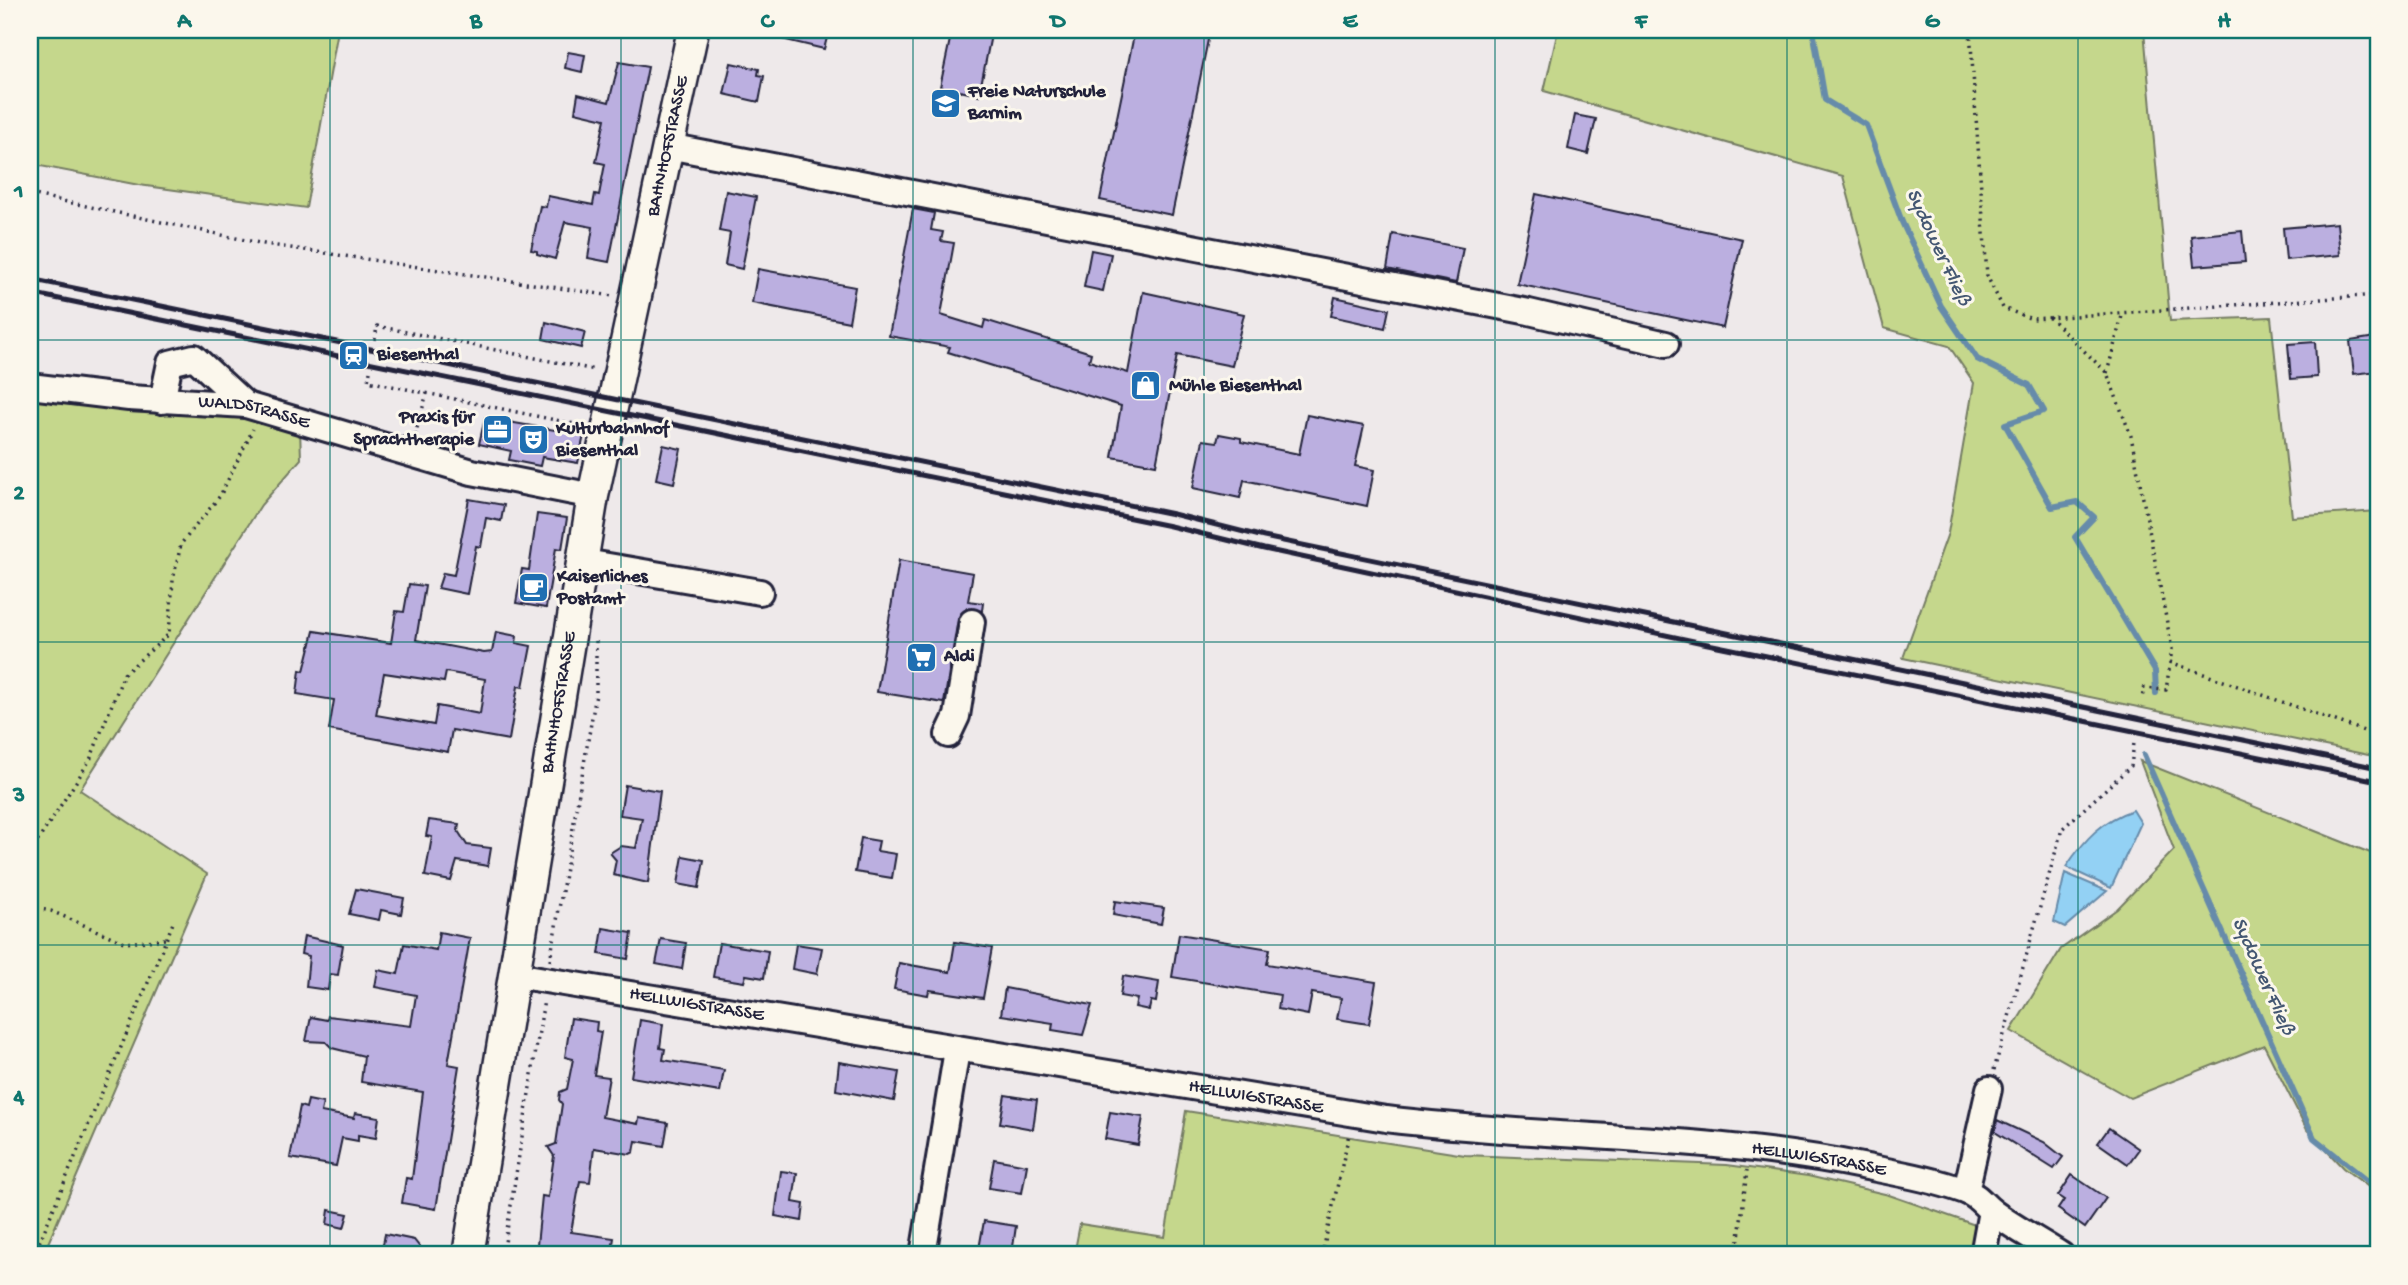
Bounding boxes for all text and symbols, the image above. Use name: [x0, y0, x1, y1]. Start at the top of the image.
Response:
text: A: [176, 9, 192, 36]
text: B: [469, 9, 483, 36]
text: C: [761, 9, 776, 36]
text: D: [1049, 9, 1067, 36]
text: E: [1343, 9, 1359, 36]
text: F: [1634, 9, 1649, 36]
text: G: [1925, 9, 1941, 36]
text: H: [2217, 9, 2231, 36]
street label: BAHNHOFSTRASSE: [642, 73, 695, 220]
place label: Freie Naturschule Barnim: [967, 81, 1107, 126]
school or university icon: Freie Naturschule Barnim: [928, 86, 962, 120]
text: 1: [13, 179, 24, 206]
water label: Sydower Fließ: [1899, 185, 1976, 312]
station icon: Biesenthal: [337, 338, 371, 372]
place label: Biesenthal: [376, 344, 459, 367]
shop icon: Mühle Biesenthal: [1129, 369, 1163, 403]
place label: Mühle Biesenthal: [1169, 375, 1302, 398]
street label: WALDSTRASSE: [198, 391, 314, 435]
place label: Praxis für Sprachtherapie: [354, 407, 476, 452]
office icon: Praxis für Sprachtherapie: [480, 412, 514, 446]
place label: Kulturbahnhof Biesenthal: [555, 418, 671, 463]
theatre icon: Kulturbahnhof Biesenthal: [516, 423, 550, 457]
text: 2: [13, 481, 25, 508]
place label: Kaiserliches Postamt: [556, 566, 648, 611]
cafe icon: Kaiserliches Postamt: [517, 571, 551, 605]
street label: BAHNHOFSTRASSE: [536, 629, 582, 776]
supermarket icon: Aldi: [904, 640, 938, 674]
place label: Aldi: [943, 646, 975, 669]
text: 3: [12, 783, 25, 810]
water label: Sydower Fließ: [2225, 914, 2300, 1041]
street label: HELLWIGSTRASSE: [627, 983, 767, 1028]
street label: HELLWIGSTRASSE: [1187, 1075, 1326, 1120]
text: 4: [13, 1085, 25, 1112]
street label: HELLWIGSTRASSE: [1750, 1137, 1889, 1182]

